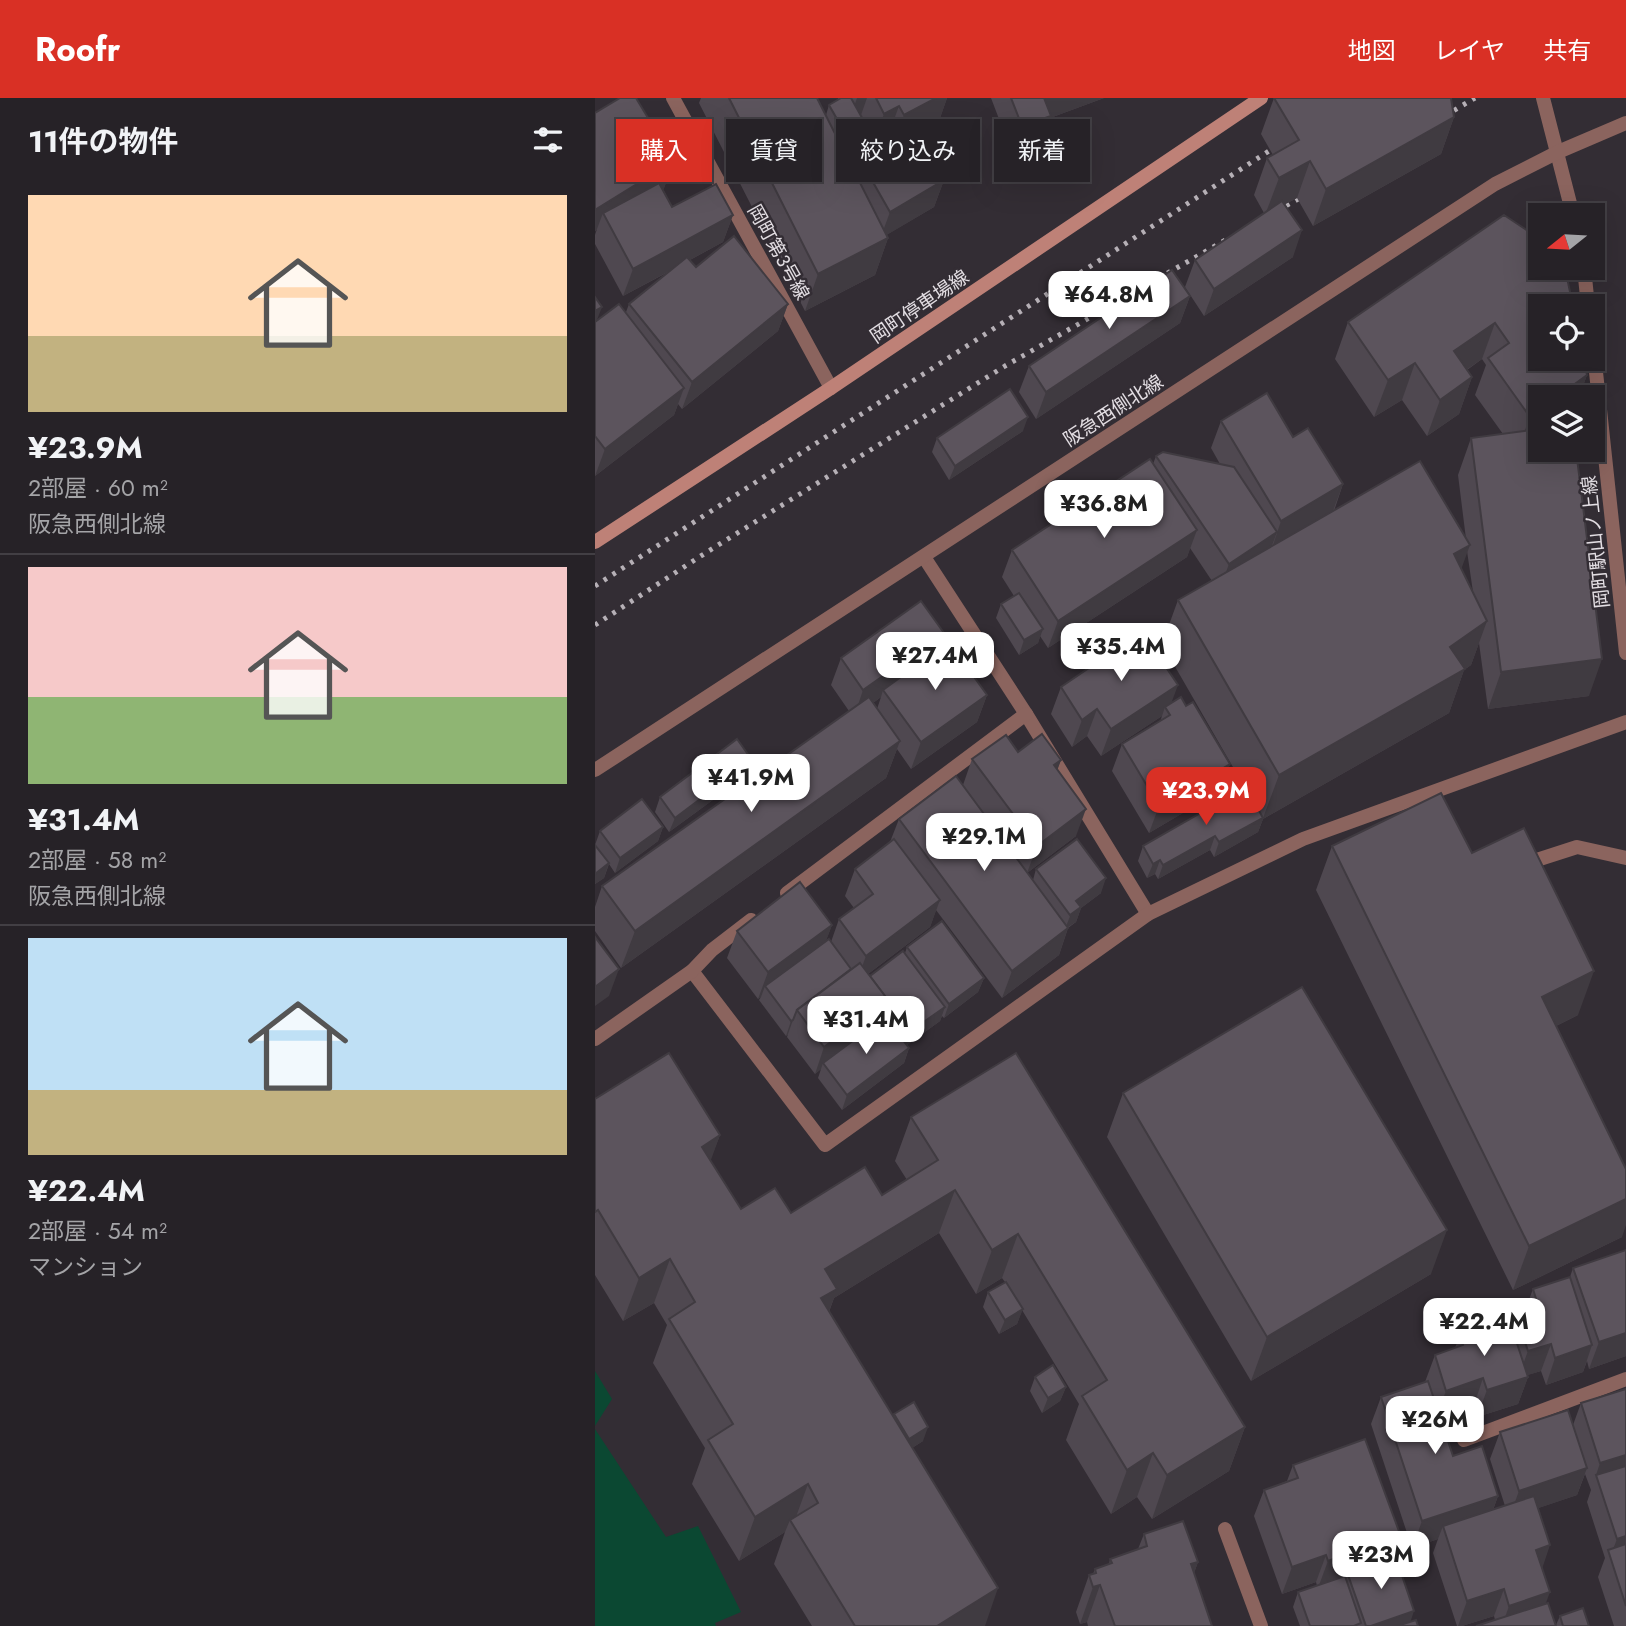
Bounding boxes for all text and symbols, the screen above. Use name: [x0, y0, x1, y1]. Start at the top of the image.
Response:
text: Roofr: [35, 26, 120, 73]
text: 地図: [1348, 33, 1396, 68]
text: レイヤ: [1434, 33, 1505, 68]
text: 共有: [1543, 33, 1591, 68]
chip: 購入: [616, 119, 712, 182]
chip: 賃貸: [726, 119, 822, 182]
chip: 絞り込み: [836, 119, 980, 182]
chip: 新着: [994, 119, 1090, 182]
text: 11件の物件: [28, 120, 179, 163]
icon: filters: [529, 121, 567, 159]
street label: 岡町第3号線: [741, 200, 816, 305]
north arrow: [1528, 203, 1605, 280]
map controls: [1528, 203, 1605, 462]
icon: home: [235, 240, 361, 366]
street label: 岡町停車場線: [864, 263, 974, 349]
pin: ¥64.8M: [1052, 272, 1166, 331]
text: ¥64.8M: [1064, 277, 1154, 311]
button: locate: [1528, 294, 1605, 371]
street label: 阪急西側北線: [1058, 368, 1168, 453]
button: layers: [1528, 385, 1605, 462]
text: ¥23.9M: [28, 426, 142, 469]
text: 2部屋 · 60 m²: [28, 471, 168, 505]
street label: 岡町駅山ノ上線: [1575, 474, 1616, 610]
pin: ¥36.8M: [1047, 480, 1161, 540]
text: ¥36.8M: [1060, 486, 1148, 520]
text: 阪急西側北線: [28, 507, 166, 541]
icon: home: [235, 612, 361, 738]
pin: ¥35.4M: [1064, 624, 1178, 683]
text: ¥35.4M: [1077, 629, 1165, 663]
pin: ¥27.4M: [878, 632, 992, 692]
text: ¥27.4M: [892, 638, 978, 672]
pin: ¥41.9M: [694, 754, 808, 814]
text: ¥41.9M: [708, 760, 794, 794]
pin: ¥23.9M: [1149, 768, 1263, 827]
text: ¥23.9M: [1162, 773, 1250, 807]
text: ¥31.4M: [28, 798, 139, 841]
pin: ¥29.1M: [927, 814, 1041, 873]
text: ¥29.1M: [942, 819, 1026, 853]
text: 2部屋 · 58 m²: [28, 843, 166, 877]
text: 阪急西側北線: [28, 879, 166, 913]
icon: home: [235, 983, 361, 1109]
pin: ¥31.4M: [809, 996, 923, 1056]
text: ¥31.4M: [823, 1002, 909, 1036]
text: ¥22.4M: [28, 1169, 145, 1212]
text: 2部屋 · 54 m²: [28, 1214, 167, 1248]
text: マンション: [28, 1250, 143, 1284]
pin: ¥22.4M: [1427, 1298, 1541, 1358]
text: ¥22.4M: [1439, 1304, 1529, 1338]
pin: ¥26M: [1394, 1396, 1476, 1456]
text: ¥26M: [1402, 1402, 1468, 1436]
pin: ¥23M: [1340, 1532, 1422, 1591]
text: ¥23M: [1348, 1537, 1414, 1571]

